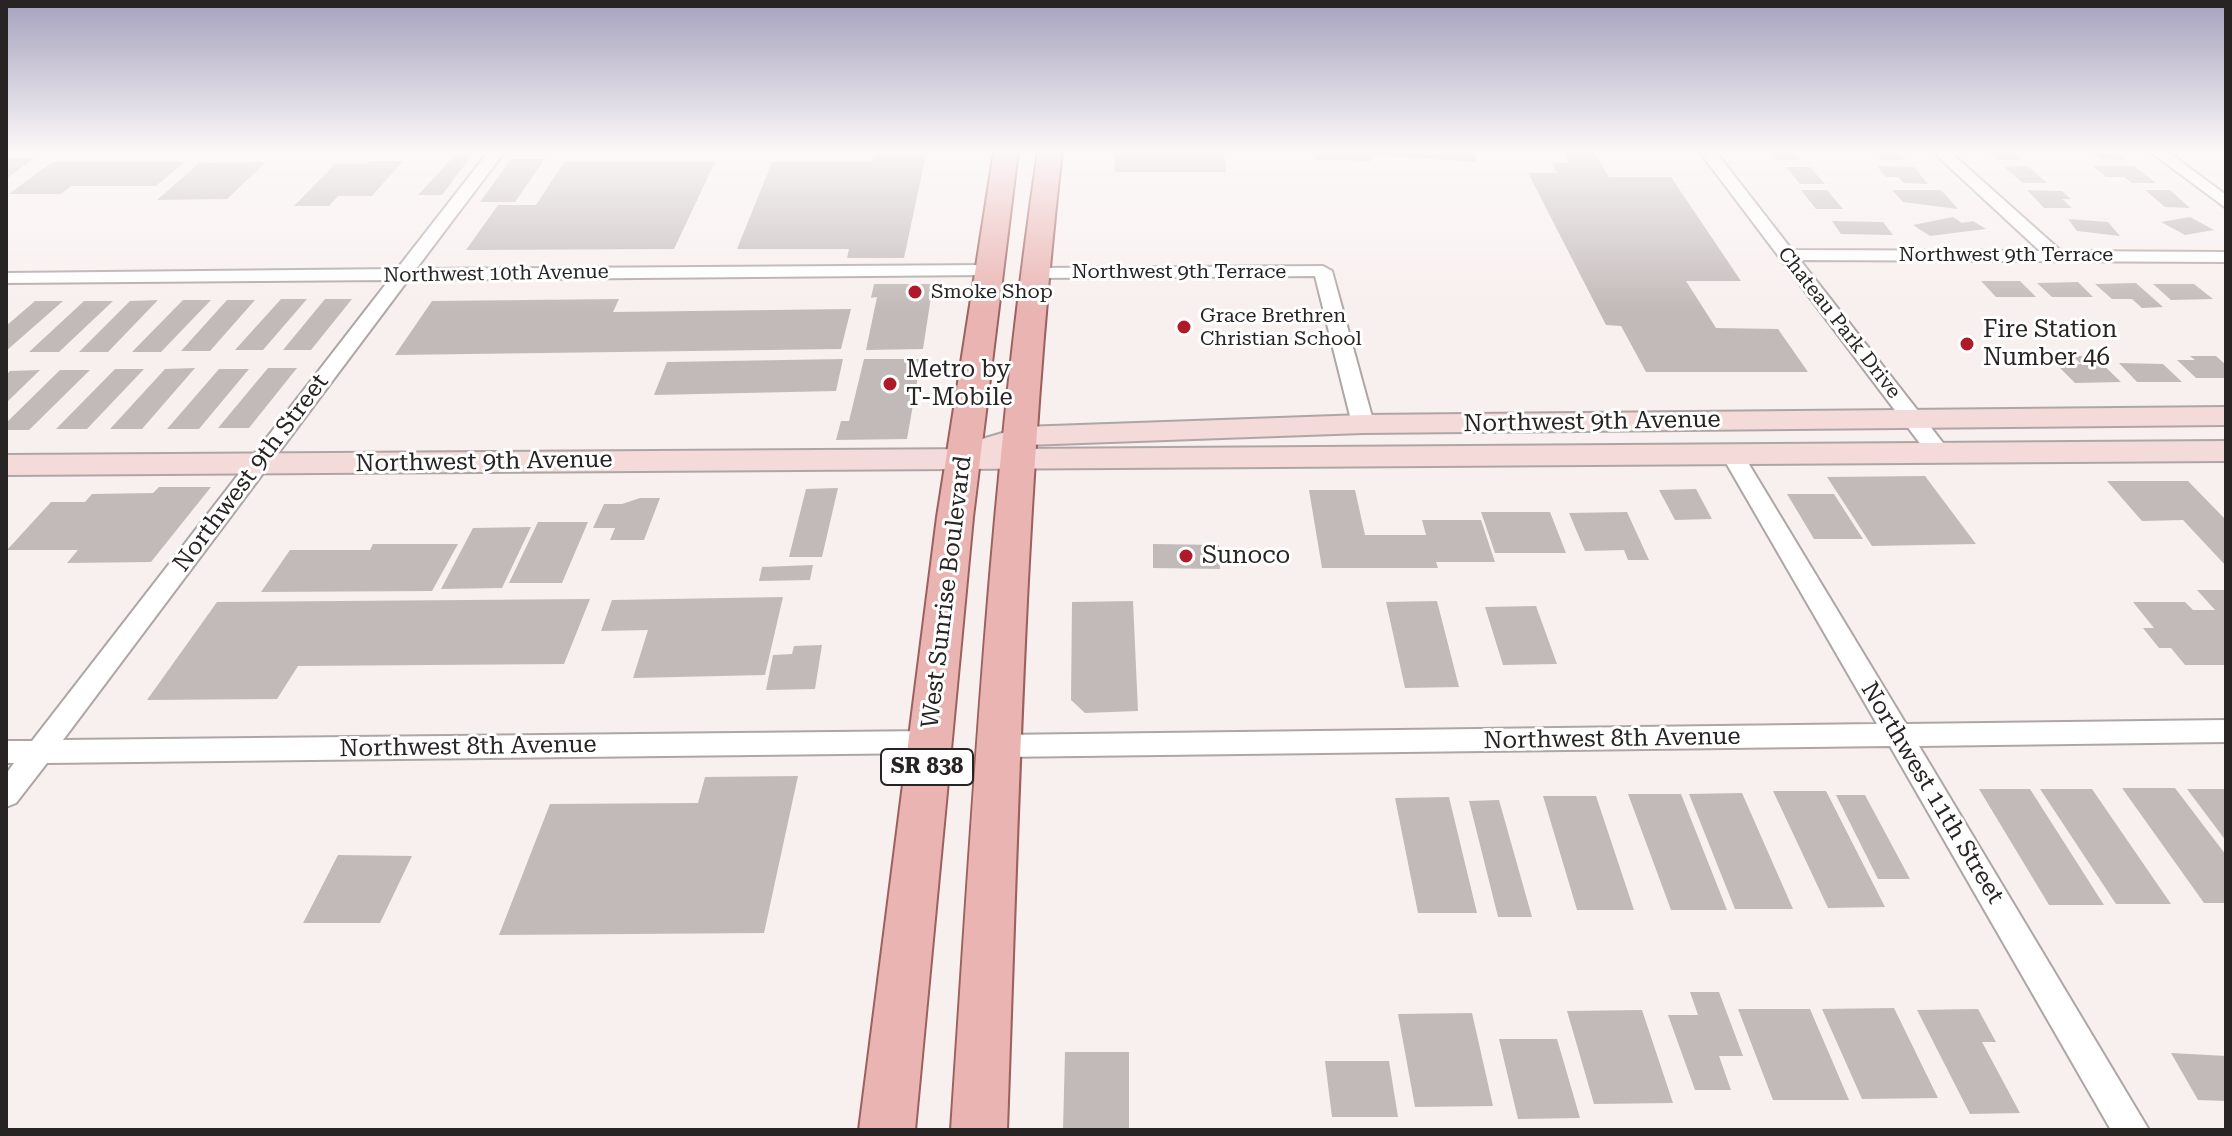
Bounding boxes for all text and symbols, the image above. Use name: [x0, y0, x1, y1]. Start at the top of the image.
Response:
street label: Chateau Park Drive: [1772, 242, 1906, 404]
street label: Northwest 9th Terrace: [1899, 243, 2113, 267]
street label: Northwest 10th Avenue: [383, 260, 609, 288]
street label: Northwest 9th Terrace: [1072, 260, 1286, 284]
place label: Smoke Shop: [931, 280, 1053, 304]
marker: Smoke Shop: [906, 283, 924, 301]
place label: Grace Brethren Christian School: [1200, 304, 1362, 351]
place label: Fire Station Number 46: [1983, 316, 2117, 372]
marker: Grace Brethren Christian School: [1175, 318, 1193, 336]
marker: Fire Station Number 46: [1958, 335, 1976, 353]
place label: Metro by T-Mobile: [906, 356, 1013, 412]
street label: Northwest 9th Street: [167, 369, 335, 577]
marker: Metro by T-Mobile: [881, 375, 899, 393]
street label: Northwest 9th Avenue: [1463, 405, 1721, 439]
street label: Northwest 9th Avenue: [355, 445, 613, 479]
street label: West Sunrise Boulevard: [916, 454, 978, 730]
place label: Sunoco: [1202, 542, 1290, 570]
marker: Sunoco: [1177, 547, 1195, 565]
street label: Northwest 11th Street: [1854, 677, 2010, 909]
street label: Northwest 8th Avenue: [1483, 722, 1741, 756]
street label: Northwest 8th Avenue: [339, 730, 597, 764]
road number: SR 838: [881, 749, 973, 785]

